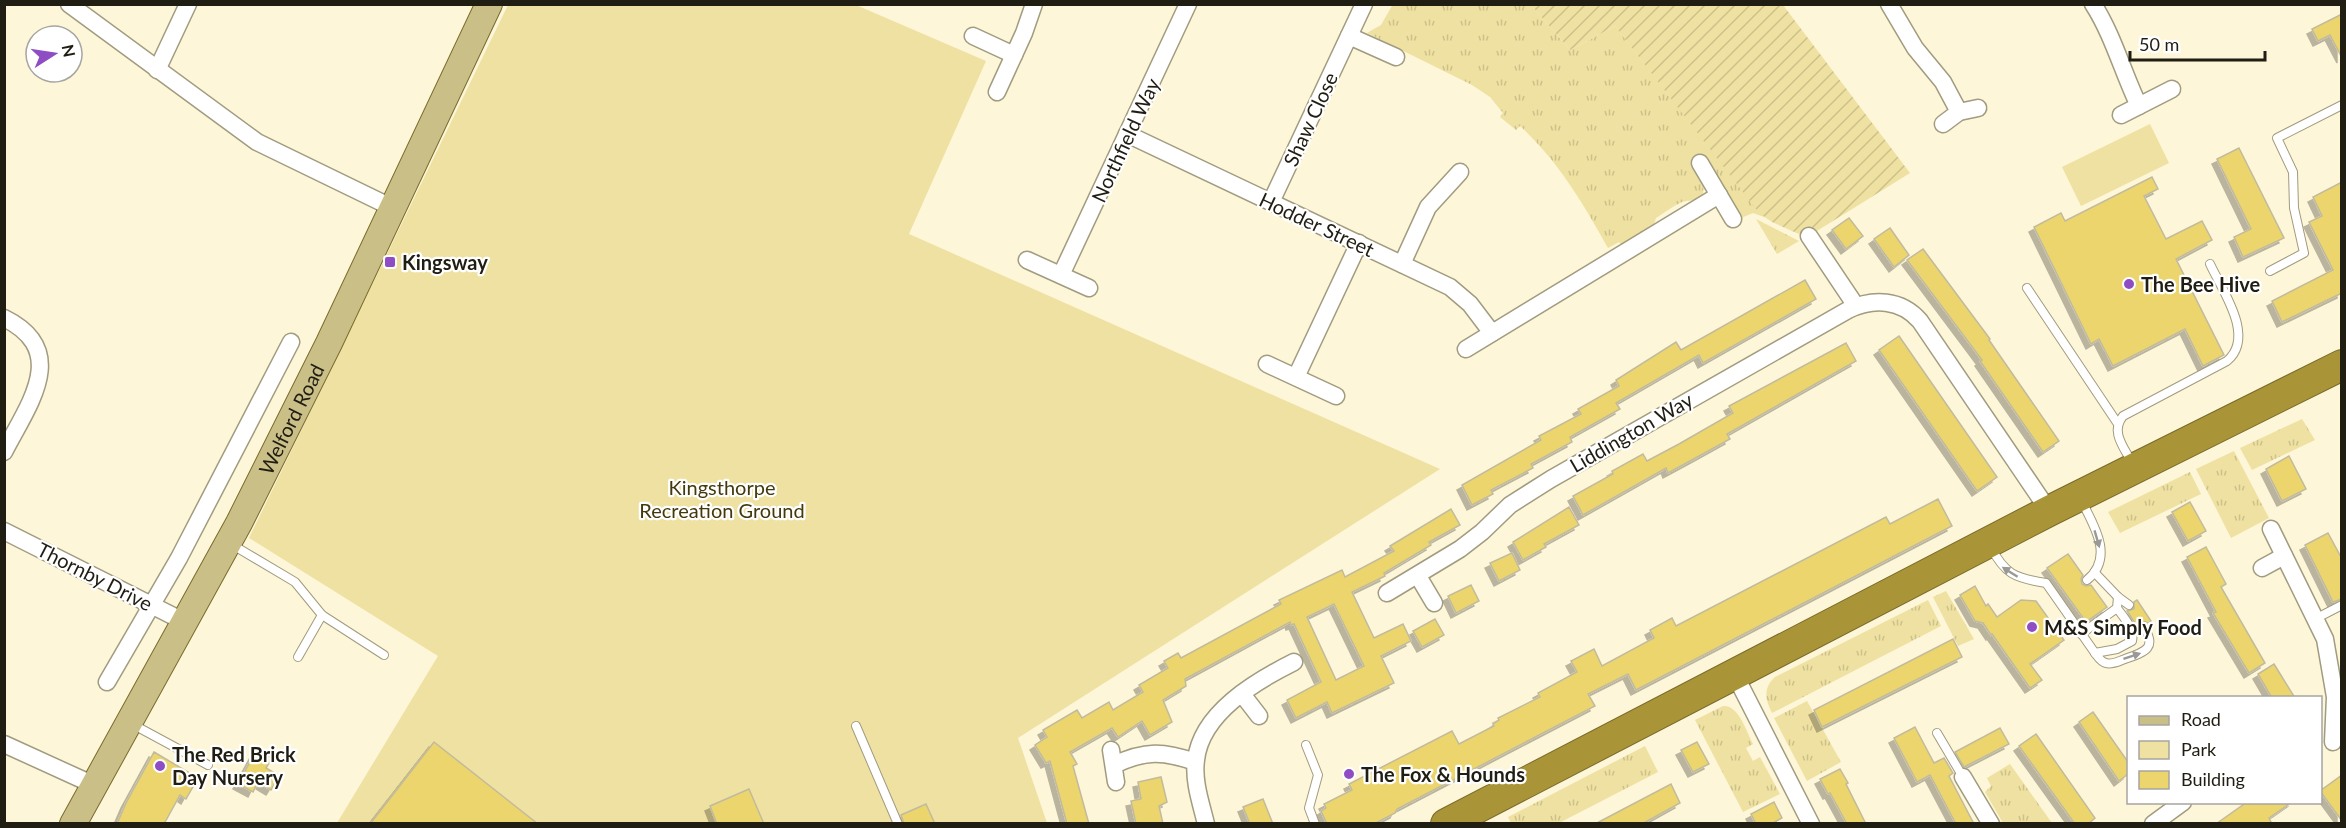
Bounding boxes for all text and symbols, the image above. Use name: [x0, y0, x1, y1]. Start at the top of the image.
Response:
north arrow: [24, 24, 84, 84]
scale bar: [2130, 24, 2265, 62]
text: 50 m: [2139, 33, 2179, 55]
text: N: [59, 43, 80, 59]
street label: Shaw Close: [1278, 68, 1342, 170]
street label: Northfield Way: [1086, 74, 1165, 206]
street label: Hodder Street: [1256, 187, 1378, 261]
place label: Kingsway: [402, 250, 488, 274]
marker: Kingsway: [383, 255, 397, 269]
place label: The Bee Hive: [2141, 272, 2260, 296]
marker: The Bee Hive: [2122, 277, 2136, 291]
street label: Welford Road: [253, 360, 329, 478]
street label: Liddington Way: [1565, 387, 1697, 477]
park label: Kingsthorpe Recreation Ground: [639, 475, 805, 522]
one-way arrow: [2093, 530, 2102, 548]
street label: Thornby Drive: [33, 537, 157, 615]
one-way arrow: [2002, 566, 2019, 577]
place label: M&S Simply Food: [2044, 615, 2202, 639]
marker: M&S Simply Food: [2025, 620, 2039, 634]
one-way arrow: [2123, 651, 2141, 661]
legend: [2127, 696, 2322, 804]
text: Road: [2181, 708, 2221, 730]
text: Park: [2181, 738, 2217, 760]
place label: The Red Brick Day Nursery: [172, 742, 296, 789]
marker: The Red Brick Day Nursery: [153, 759, 167, 773]
place label: The Fox & Hounds: [1361, 762, 1525, 786]
marker: The Fox & Hounds: [1342, 767, 1356, 781]
text: Building: [2181, 768, 2245, 790]

